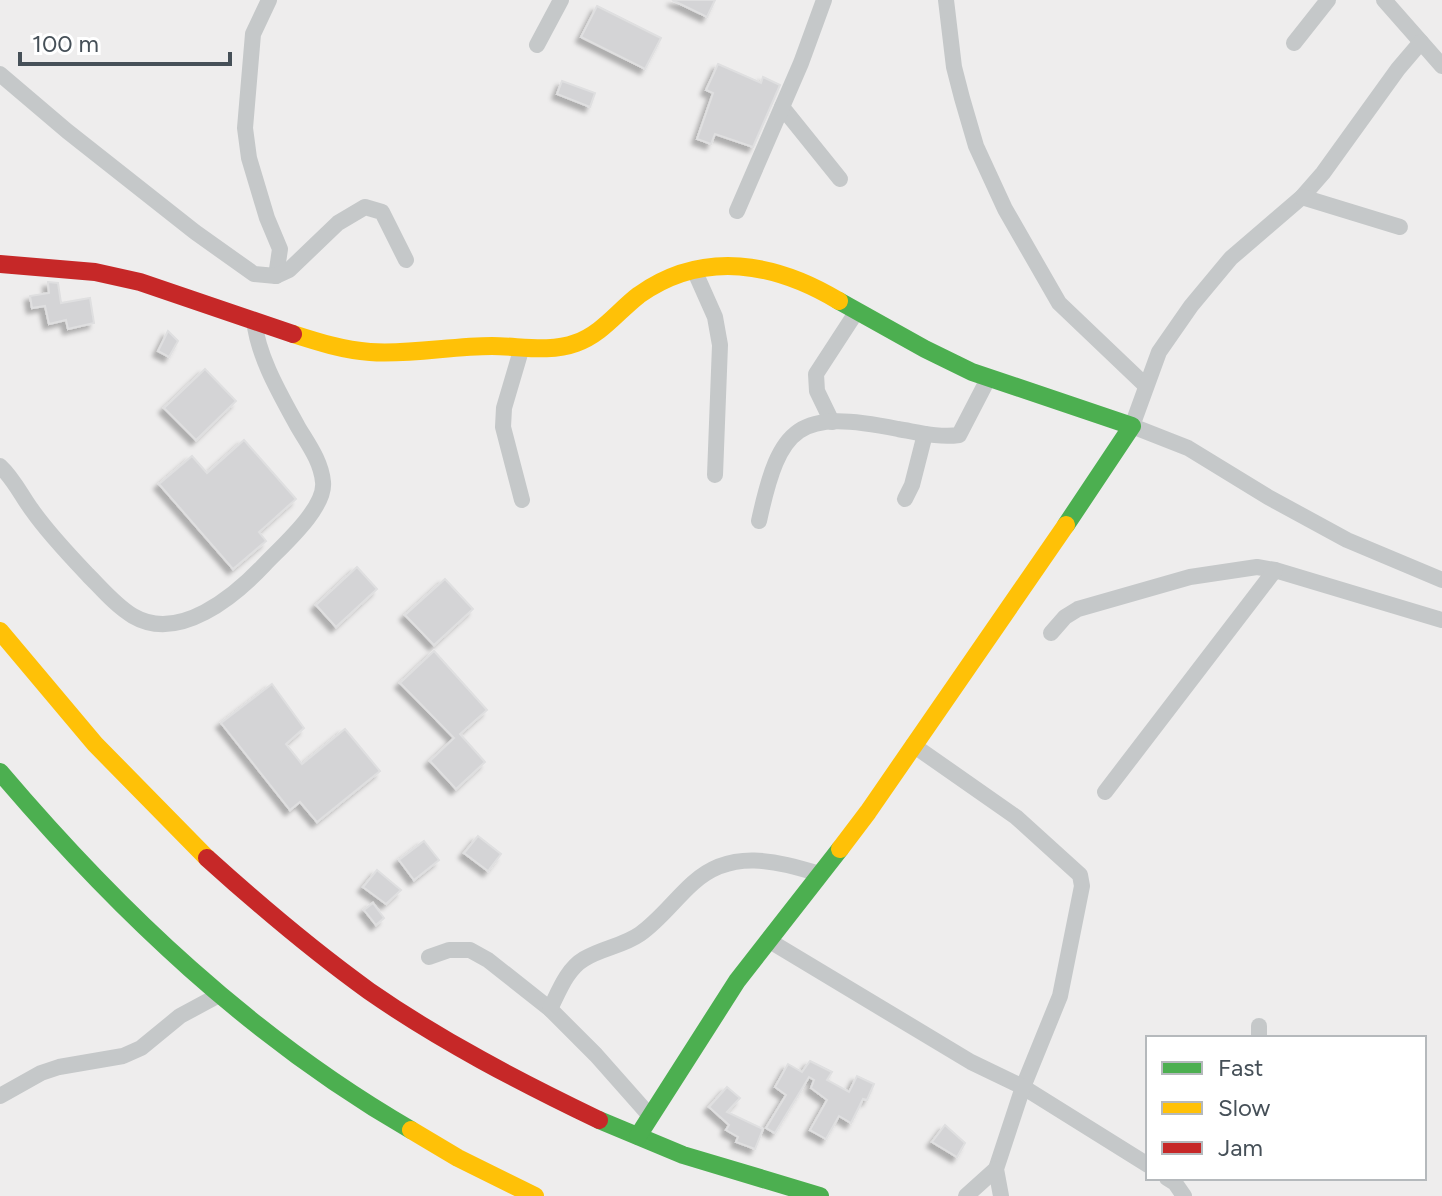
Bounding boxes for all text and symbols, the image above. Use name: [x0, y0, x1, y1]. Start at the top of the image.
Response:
scale bar: [20, 16, 230, 66]
text: 100 m: [32, 29, 99, 58]
legend: [1146, 1036, 1426, 1180]
text: Fast: [1218, 1053, 1263, 1082]
text: Slow: [1218, 1093, 1271, 1122]
text: Jam: [1218, 1133, 1263, 1162]

